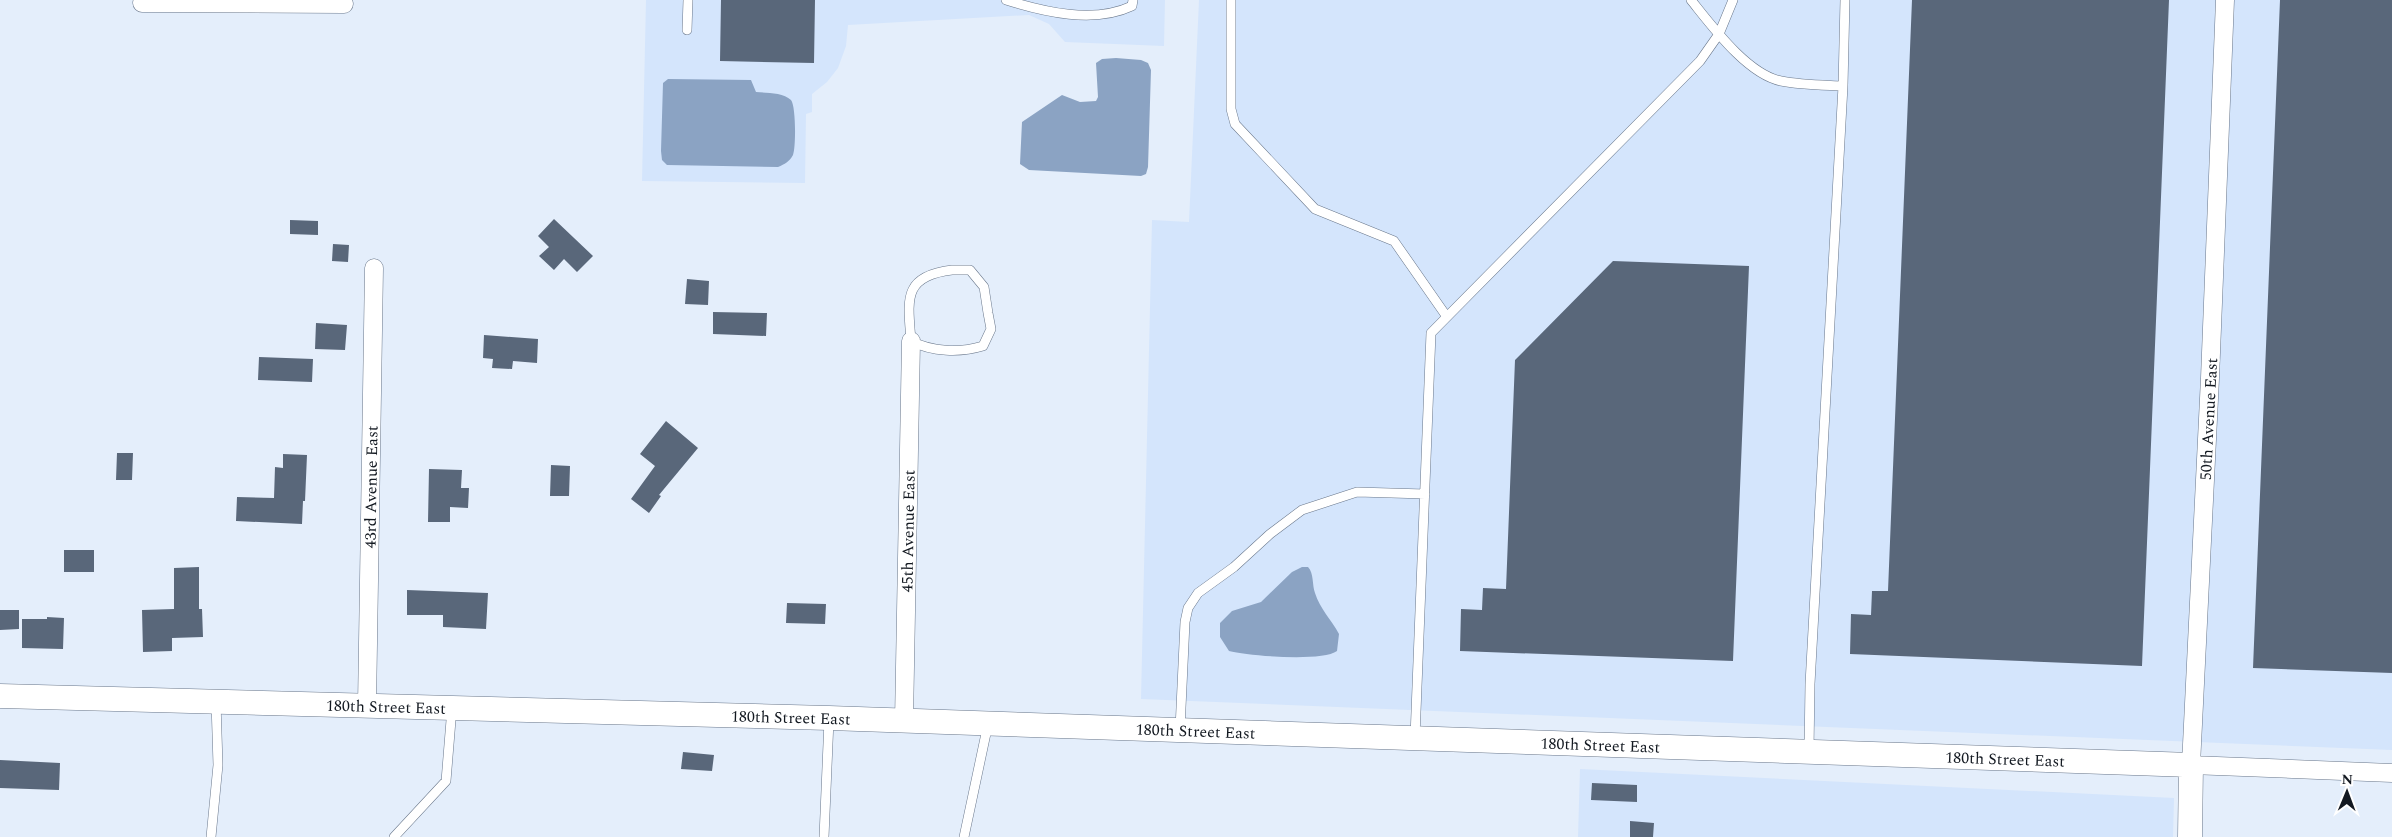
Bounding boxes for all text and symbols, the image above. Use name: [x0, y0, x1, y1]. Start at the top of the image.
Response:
street label: 50th Avenue East: [2194, 357, 2224, 481]
street label: 43rd Avenue East: [359, 425, 384, 549]
street label: 45th Avenue East: [895, 469, 922, 593]
street label: 180th Street East: [326, 694, 446, 721]
street label: 180th Street East: [731, 704, 851, 732]
street label: 180th Street East: [1135, 718, 1256, 746]
street label: 180th Street East: [1540, 732, 1661, 760]
street label: 180th Street East: [1945, 746, 2066, 774]
north arrow: [2322, 767, 2372, 817]
text: N: [2341, 769, 2353, 790]

